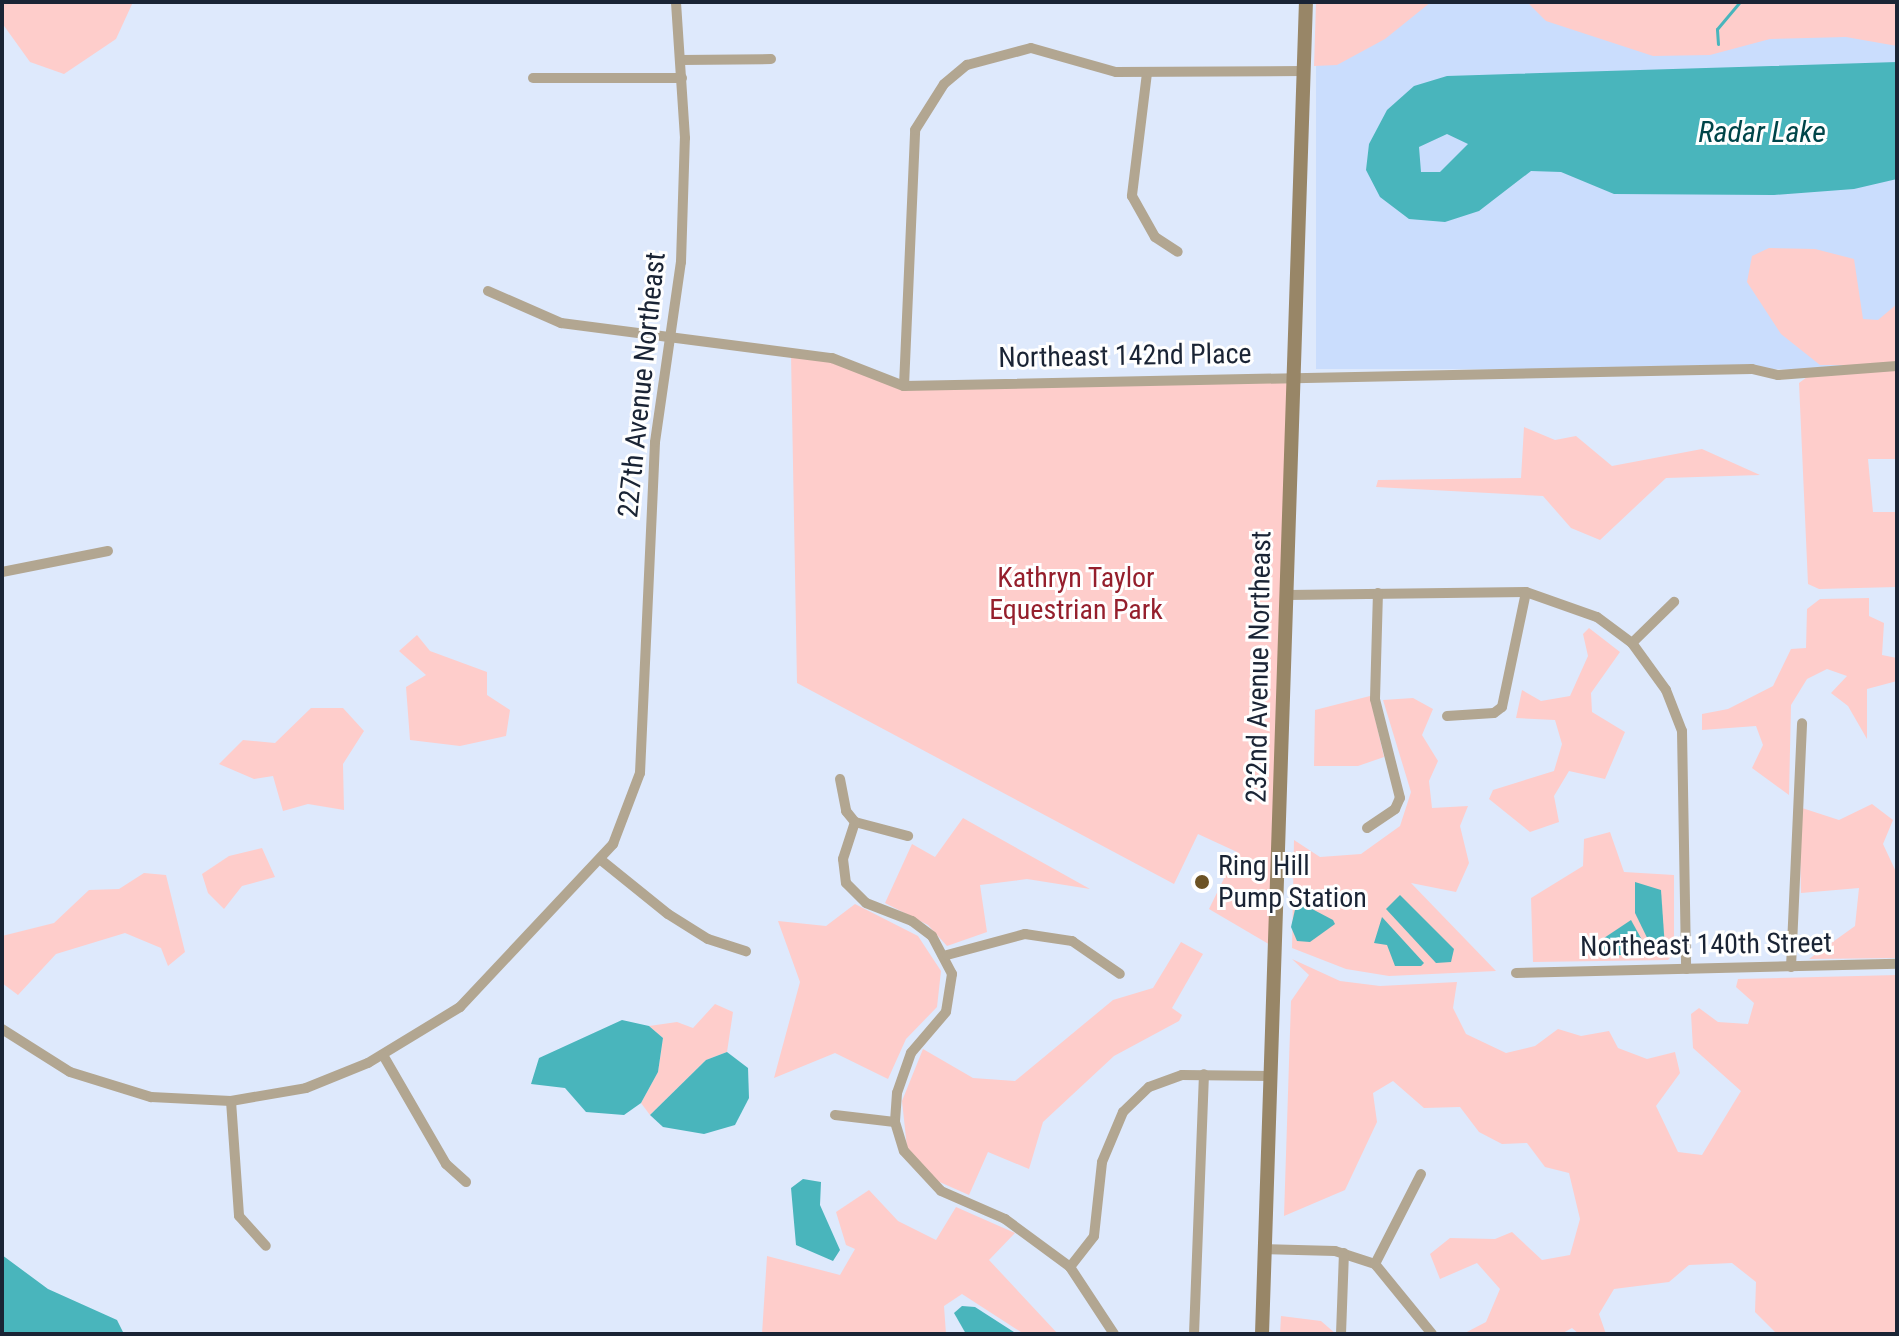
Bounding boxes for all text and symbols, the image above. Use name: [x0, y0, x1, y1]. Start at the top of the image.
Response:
water label: Radar Lake: [1698, 114, 1826, 150]
street label: 227th Avenue Northeast: [611, 251, 673, 519]
street label: Northeast 142nd Place: [998, 337, 1252, 375]
street label: 232nd Avenue Northeast: [1240, 531, 1278, 803]
park label: Kathryn Taylor Equestrian Park: [989, 561, 1163, 627]
place label: Ring Hill Pump Station: [1218, 849, 1367, 915]
marker: Ring Hill Pump Station: [1193, 873, 1211, 891]
street label: Northeast 140th Street: [1580, 926, 1832, 964]

